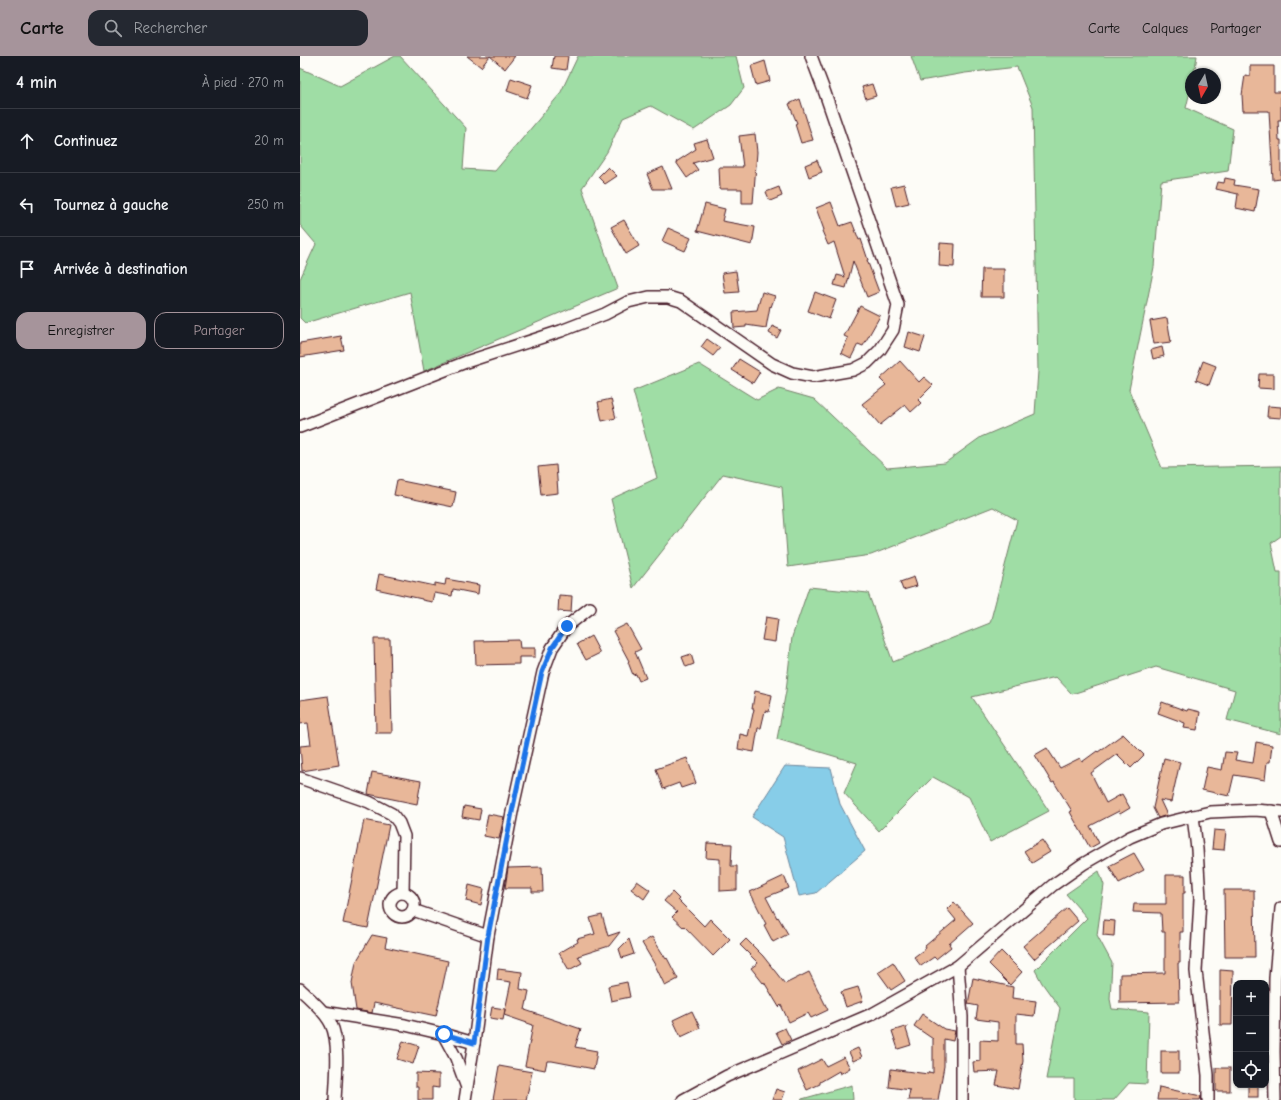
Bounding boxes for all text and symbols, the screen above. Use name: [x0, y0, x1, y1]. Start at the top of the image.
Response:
search box: [88, 10, 368, 46]
text: Carte: [20, 17, 64, 39]
icon: search: [102, 17, 124, 39]
text: Rechercher: [134, 19, 207, 37]
text: Carte: [1088, 20, 1120, 37]
text: Calques: [1142, 20, 1188, 37]
text: Partager: [1210, 20, 1261, 37]
north arrow: [1185, 68, 1221, 104]
text: 4 min: [16, 73, 57, 92]
text: À pied · 270 m: [202, 75, 284, 90]
icon: ahead: [16, 130, 38, 152]
text: Continuez: [54, 132, 117, 150]
text: 20 m: [254, 133, 284, 148]
icon: left: [16, 194, 38, 216]
text: Tournez à gauche: [54, 196, 168, 214]
text: 250 m: [247, 197, 284, 212]
icon: arrive: [16, 258, 38, 280]
text: Arrivée à destination: [54, 260, 188, 278]
button: Enregistrer: [16, 312, 146, 349]
button: Partager: [154, 312, 284, 349]
route end: [558, 617, 576, 635]
map controls: [1233, 980, 1269, 1088]
button: +: [1233, 980, 1269, 1016]
button: −: [1233, 1016, 1269, 1052]
route start: [435, 1025, 453, 1043]
button: locate: [1233, 1052, 1269, 1088]

